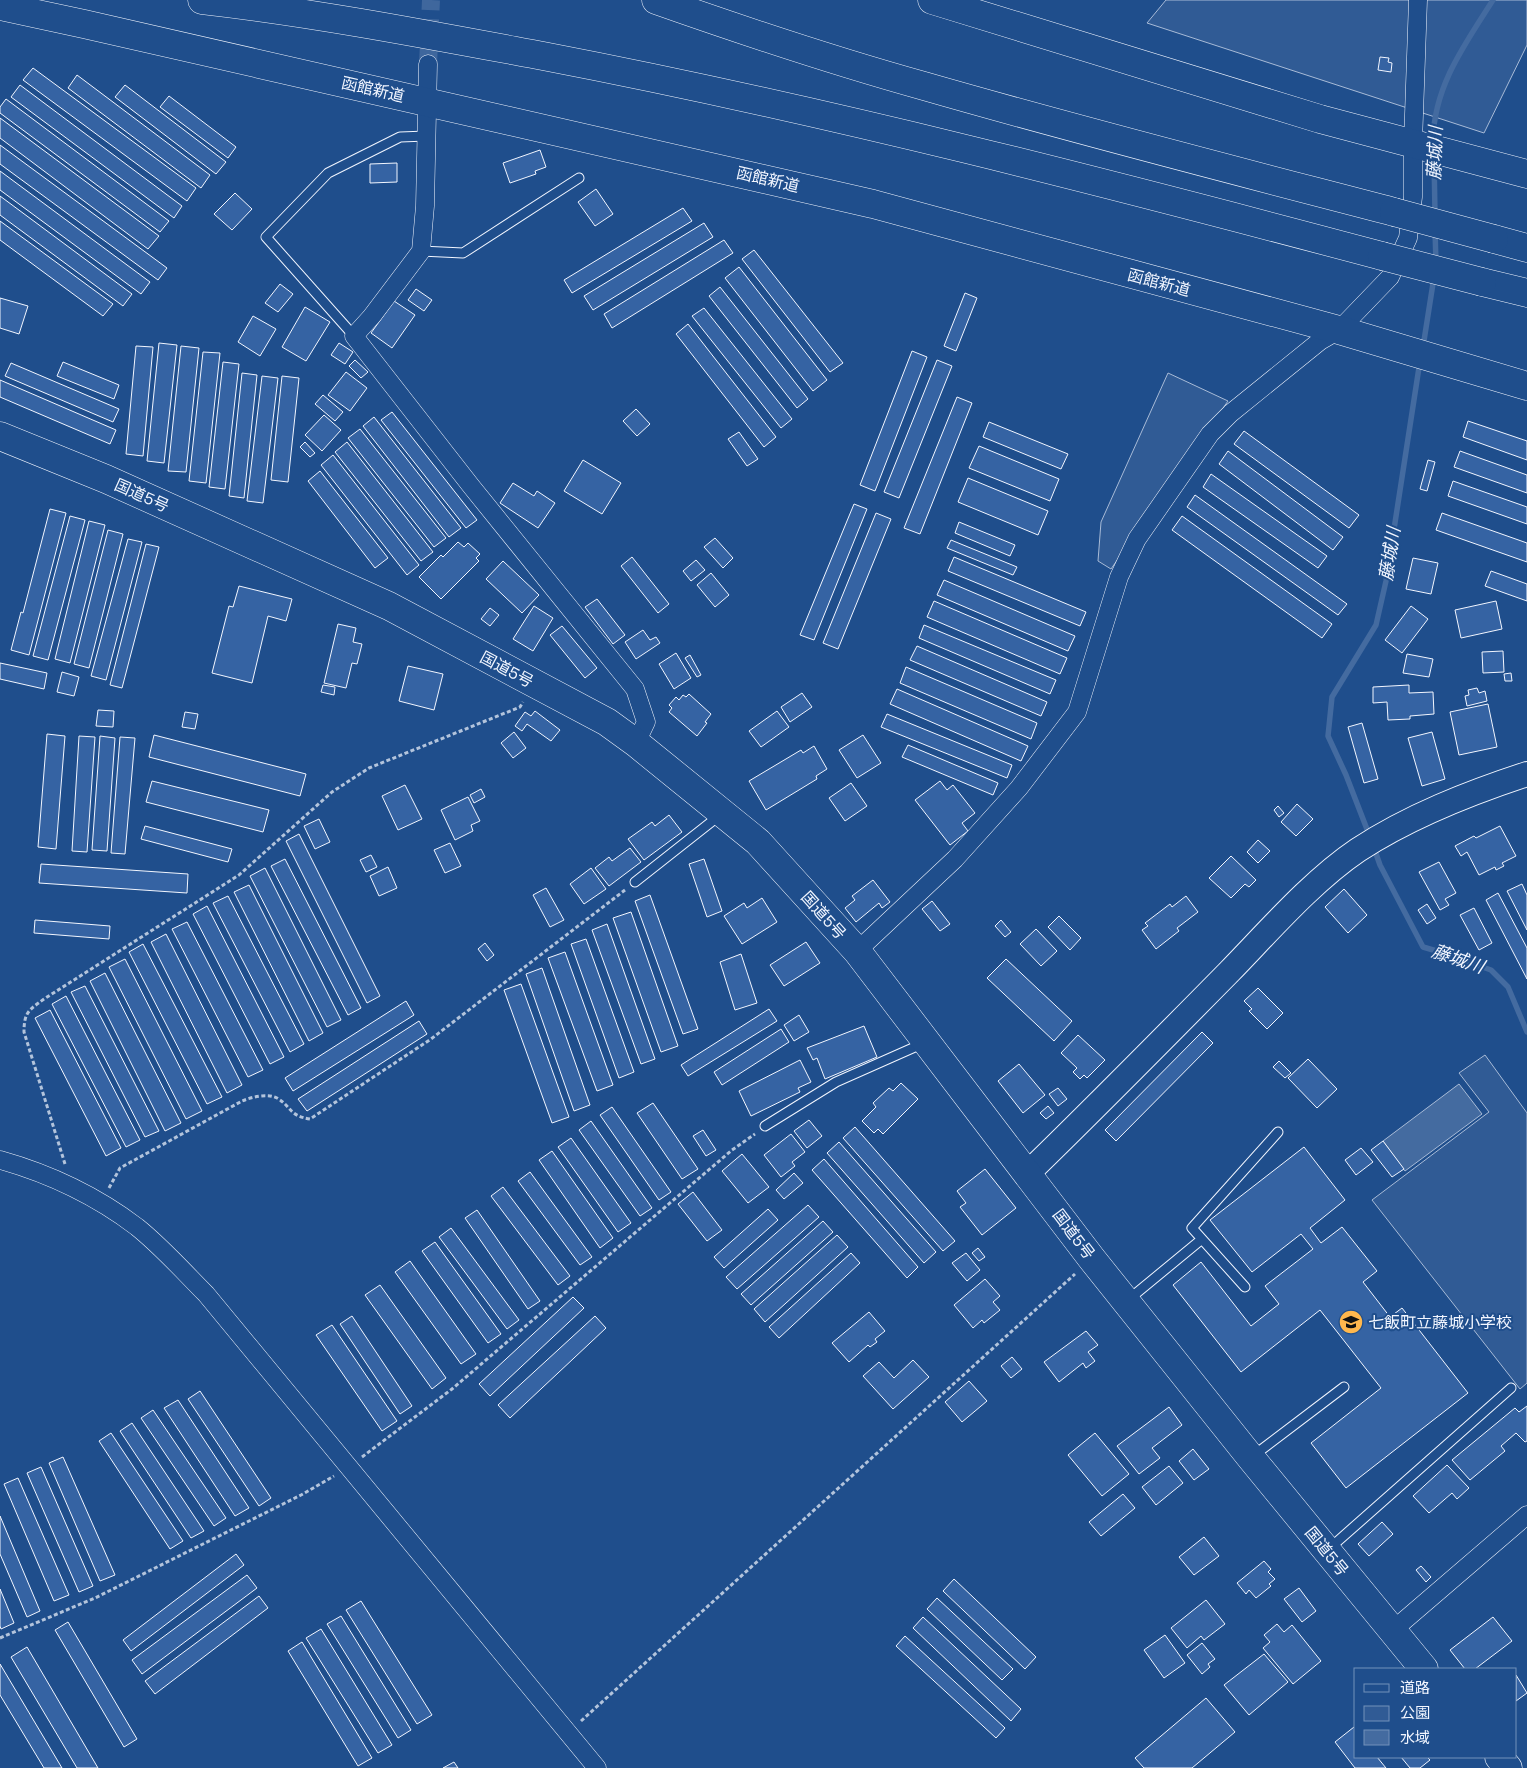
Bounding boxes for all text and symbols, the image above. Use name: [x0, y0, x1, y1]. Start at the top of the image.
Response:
street label: 函館新道: [339, 72, 406, 107]
water label: 藤城川: [1422, 124, 1447, 180]
street label: 函館新道: [734, 162, 801, 197]
street label: 函館新道: [1125, 264, 1193, 301]
street label: 国道5号: [111, 474, 172, 517]
water label: 藤城川: [1374, 523, 1405, 582]
street label: 国道5号: [476, 647, 537, 692]
street label: 国道5号: [797, 887, 851, 944]
water label: 藤城川: [1429, 939, 1489, 979]
street label: 国道5号: [1048, 1205, 1099, 1264]
school or university icon: 七飯町立藤城小学校: [1338, 1309, 1364, 1335]
place label: 七飯町立藤城小学校: [1368, 1312, 1512, 1333]
street label: 国道5号: [1300, 1522, 1353, 1580]
legend: [1354, 1668, 1517, 1758]
text: 道路: [1400, 1678, 1430, 1697]
text: 公園: [1400, 1703, 1430, 1722]
text: 水域: [1400, 1728, 1430, 1747]

